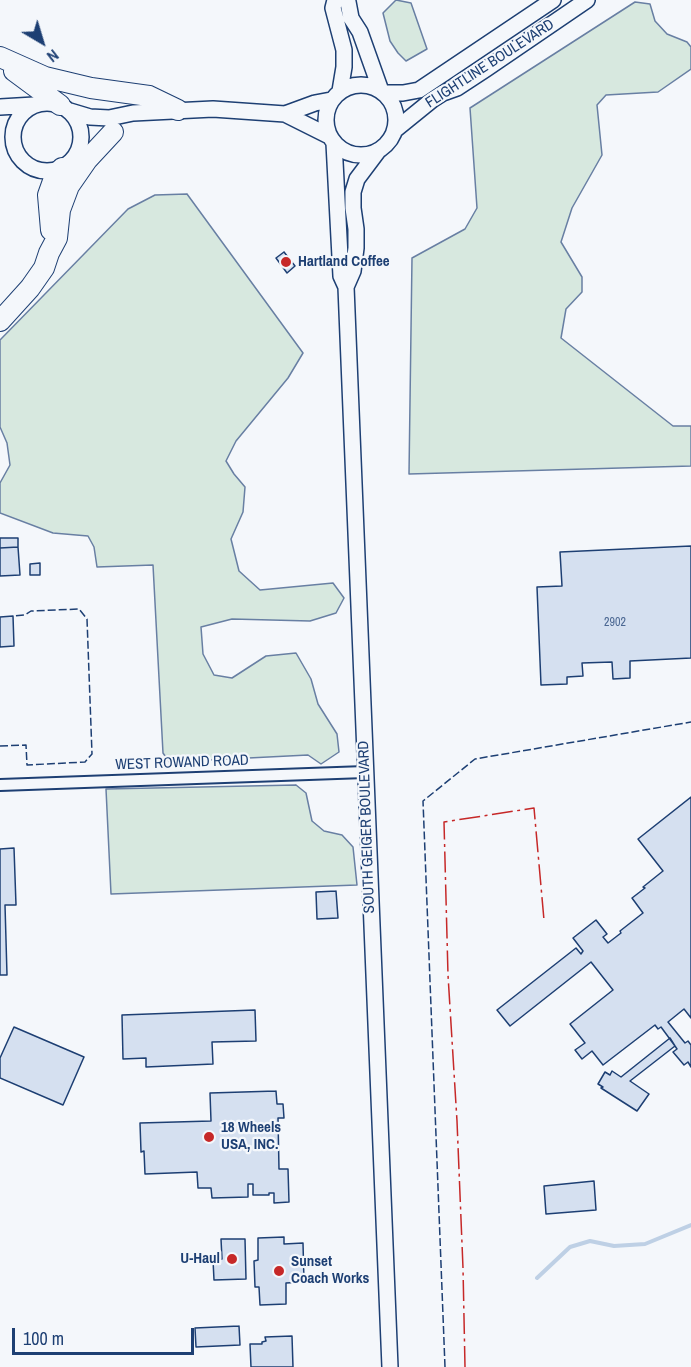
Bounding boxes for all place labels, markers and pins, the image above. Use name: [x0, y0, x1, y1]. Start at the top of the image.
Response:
place label: Hartland Coffee: [298, 253, 390, 271]
marker: Hartland Coffee: [279, 255, 293, 269]
place label: 18 Wheels USA, INC.: [221, 1119, 281, 1154]
marker: 18 Wheels USA, INC.: [202, 1130, 216, 1144]
place label: U-Haul: [180, 1250, 220, 1268]
marker: U-Haul: [225, 1252, 239, 1266]
place label: Sunset Coach Works: [291, 1253, 369, 1288]
marker: Sunset Coach Works: [272, 1264, 286, 1278]

